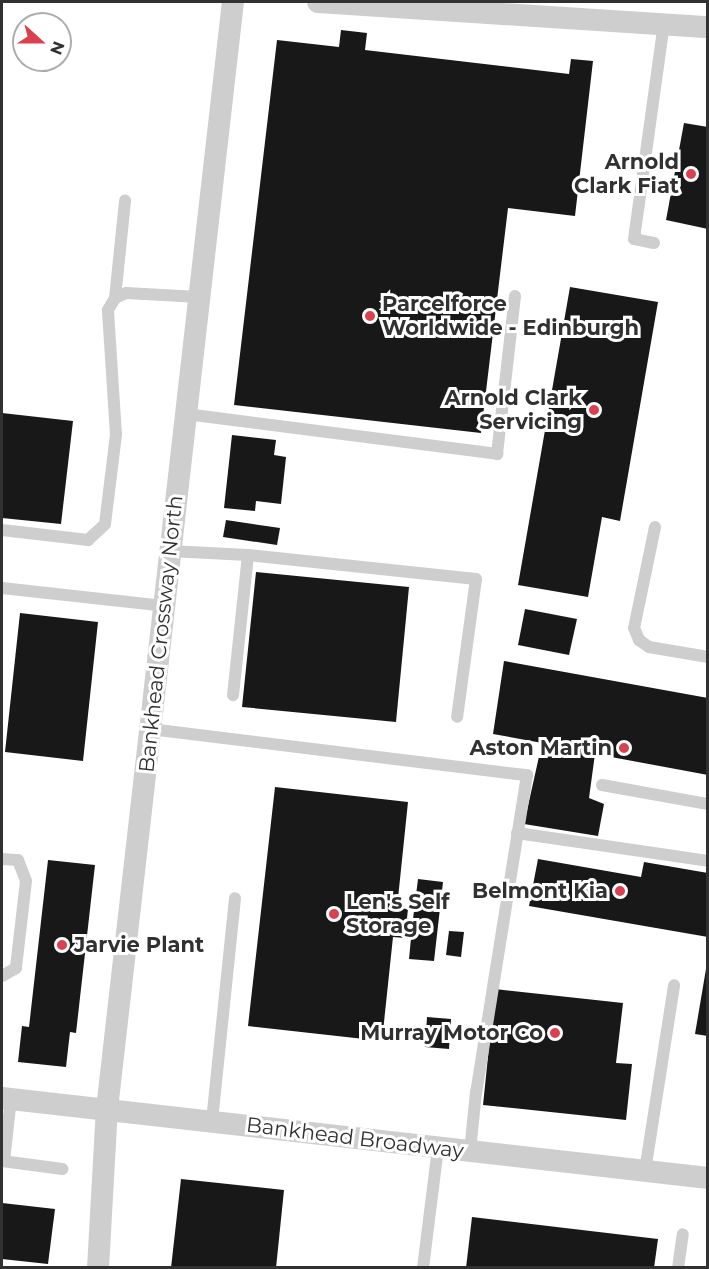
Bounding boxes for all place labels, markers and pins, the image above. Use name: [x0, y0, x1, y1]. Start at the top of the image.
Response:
place label: Arnold Clark Fiat: [574, 149, 679, 199]
marker: Arnold Clark Fiat: [684, 167, 698, 181]
place label: Parcelforce Worldwide - Edinburgh: [382, 291, 639, 341]
marker: Parcelforce Worldwide - Edinburgh: [363, 309, 377, 323]
place label: Arnold Clark Servicing: [445, 385, 582, 435]
marker: Arnold Clark Servicing: [587, 403, 601, 417]
place label: Aston Martin: [470, 735, 612, 761]
marker: Aston Martin: [617, 741, 631, 755]
place label: Belmont Kia: [472, 878, 608, 904]
marker: Belmont Kia: [613, 884, 627, 898]
place label: Len's Self Storage: [346, 889, 449, 939]
marker: Len's Self Storage: [327, 907, 341, 921]
place label: Jarvie Plant: [74, 932, 204, 958]
marker: Jarvie Plant: [55, 938, 69, 952]
place label: Murray Motor Co: [360, 1020, 543, 1046]
marker: Murray Motor Co: [548, 1026, 562, 1040]

